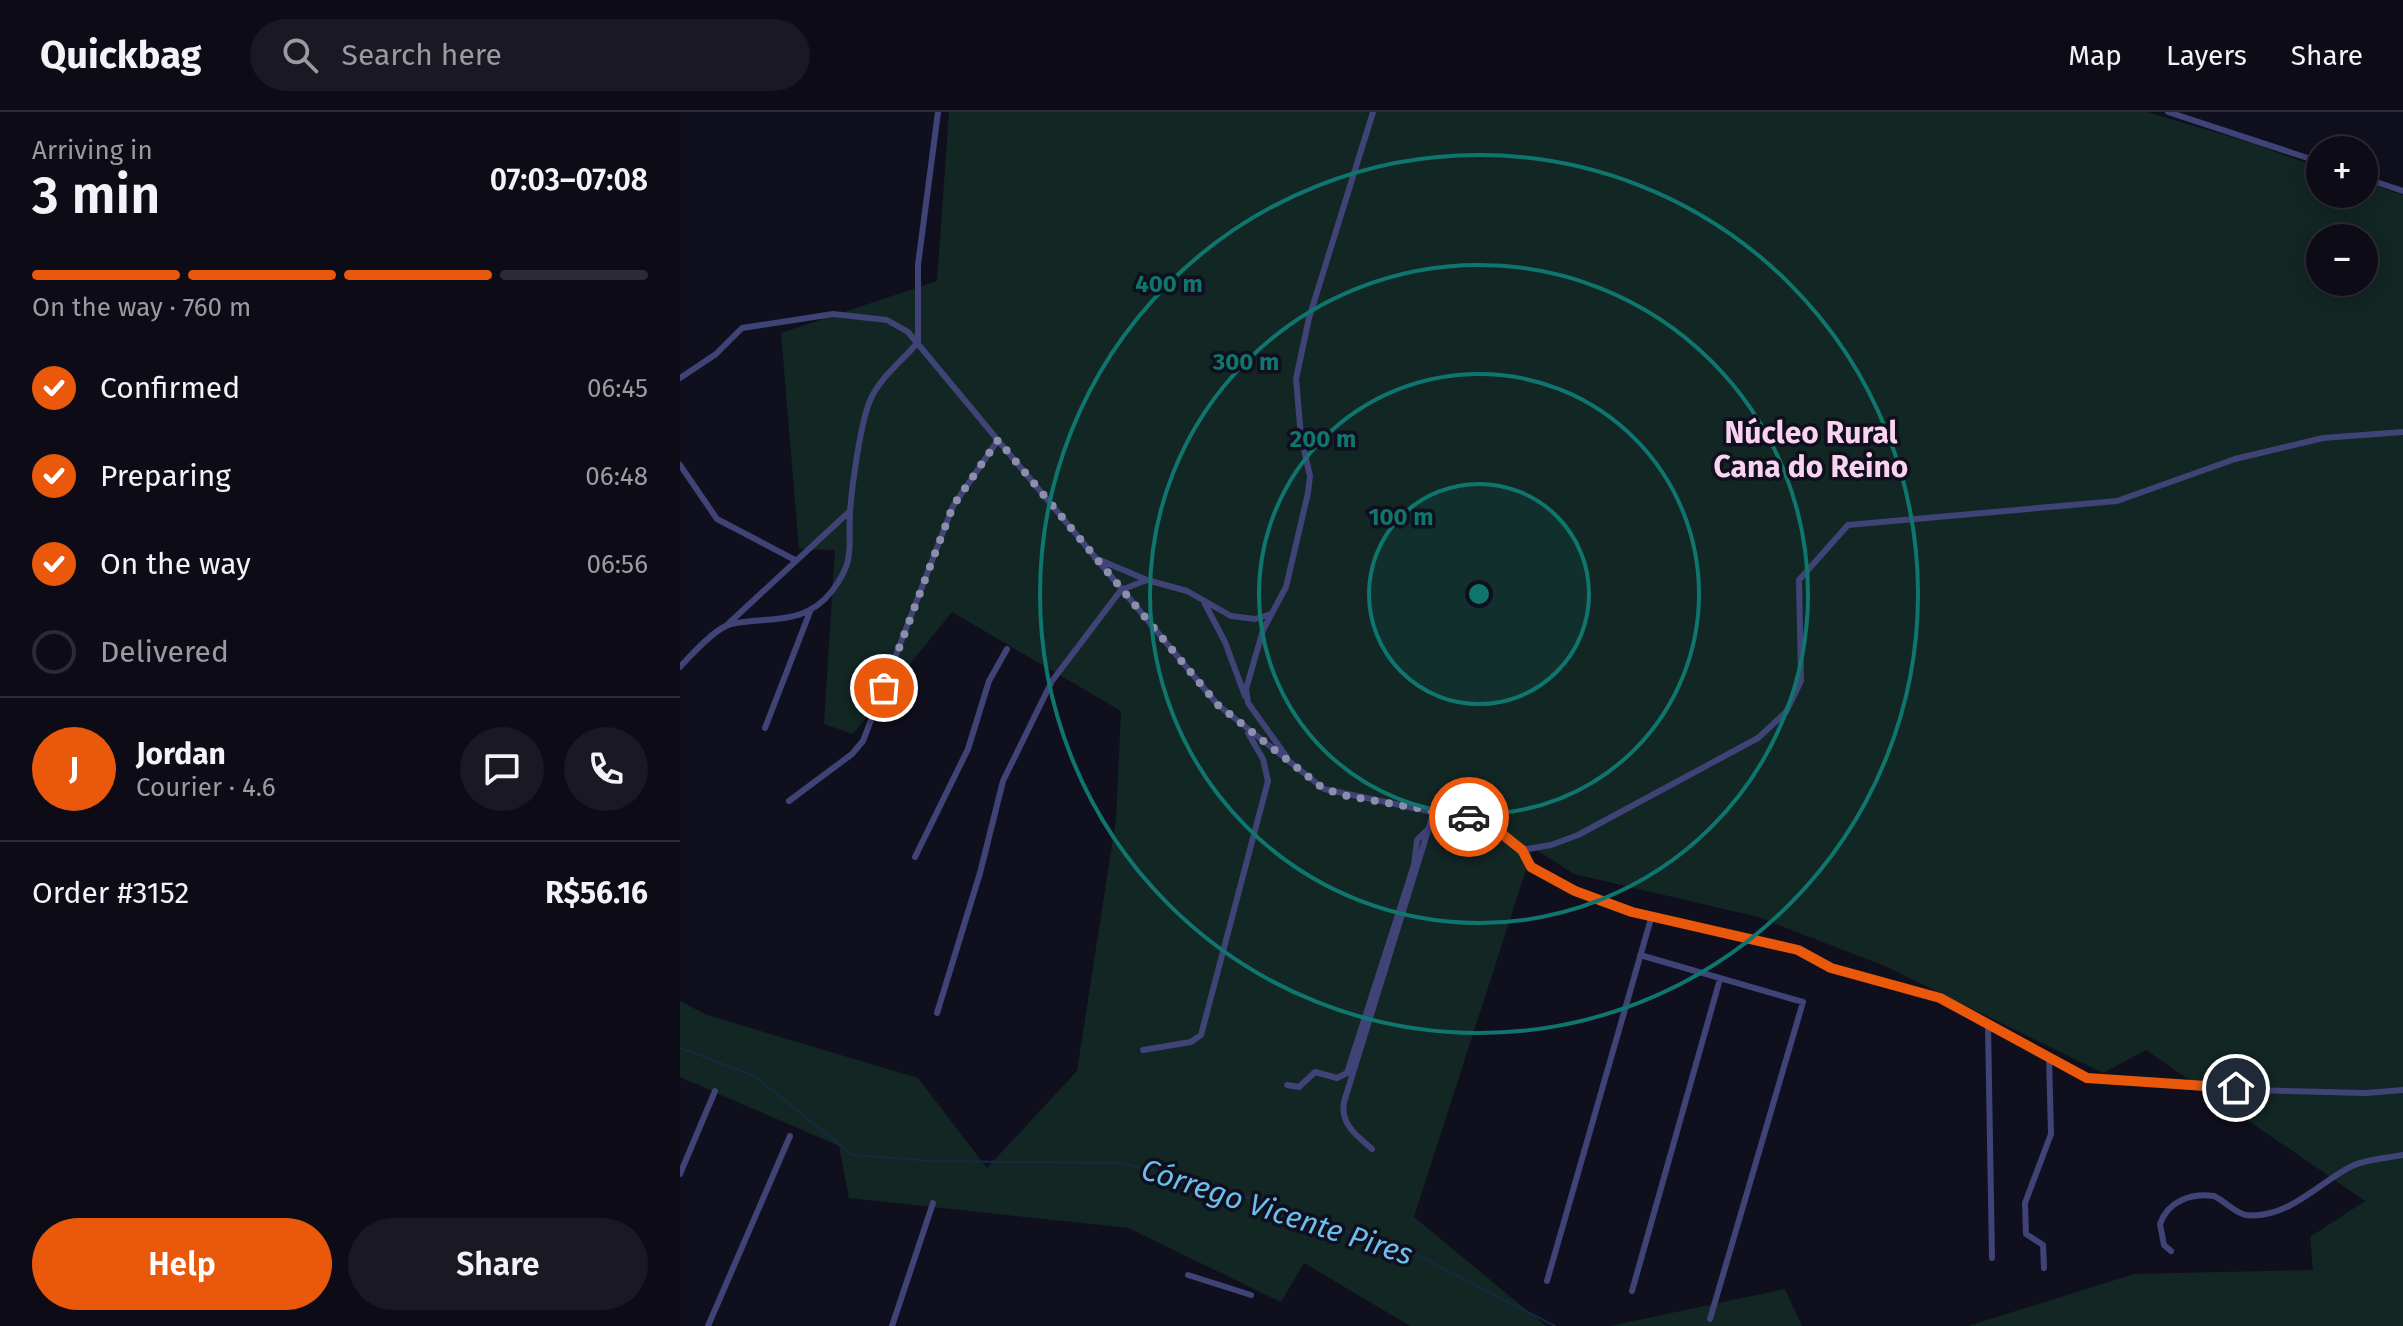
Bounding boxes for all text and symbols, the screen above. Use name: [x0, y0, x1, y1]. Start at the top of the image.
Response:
search box: [250, 19, 810, 91]
text: Quickbag: [40, 32, 202, 78]
icon: search: [278, 33, 322, 77]
text: Search here: [342, 37, 502, 73]
text: Map: [2068, 39, 2122, 72]
text: Layers: [2166, 39, 2247, 72]
text: Share: [2291, 39, 2363, 72]
text: Arriving in: [32, 135, 153, 166]
map controls: [2306, 136, 2378, 296]
button: +: [2306, 136, 2378, 208]
text: 07:03–07:08: [490, 162, 648, 198]
text: 3 min: [32, 164, 160, 227]
button: −: [2306, 224, 2378, 296]
text: 400 m: [1135, 270, 1203, 298]
text: On the way · 760 m: [32, 292, 251, 323]
text: 300 m: [1212, 348, 1279, 376]
icon: check: [32, 366, 76, 410]
text: Confirmed: [100, 370, 240, 406]
text: 06:45: [587, 373, 648, 404]
district label: Núcleo Rural Cana do Reino: [1714, 415, 1908, 485]
text: 200 m: [1290, 425, 1356, 453]
icon: check: [32, 454, 76, 498]
text: Preparing: [100, 458, 231, 494]
text: 06:48: [585, 461, 648, 492]
text: 100 m: [1368, 503, 1434, 531]
icon: check: [32, 542, 76, 586]
text: On the way: [100, 546, 251, 582]
text: 06:56: [586, 549, 648, 580]
centre of rings: [1465, 580, 1493, 608]
text: Delivered: [100, 634, 229, 670]
pin: [850, 654, 918, 722]
icon: bag: [862, 666, 906, 710]
button: chat: [460, 727, 544, 811]
button: phone: [564, 727, 648, 811]
text: Jordan: [136, 736, 226, 772]
text: J: [69, 751, 79, 787]
text: Courier · 4.6: [136, 772, 276, 803]
courier: [1429, 777, 1509, 857]
icon: car: [1447, 795, 1491, 839]
text: Order #3152: [32, 875, 189, 911]
text: R$56.16: [545, 875, 648, 911]
pin: [2202, 1054, 2270, 1122]
icon: home: [2214, 1066, 2258, 1110]
water label: Córrego Vicente Pires: [1137, 1151, 1417, 1273]
button: Help: [32, 1218, 332, 1310]
button: Share: [348, 1218, 648, 1310]

